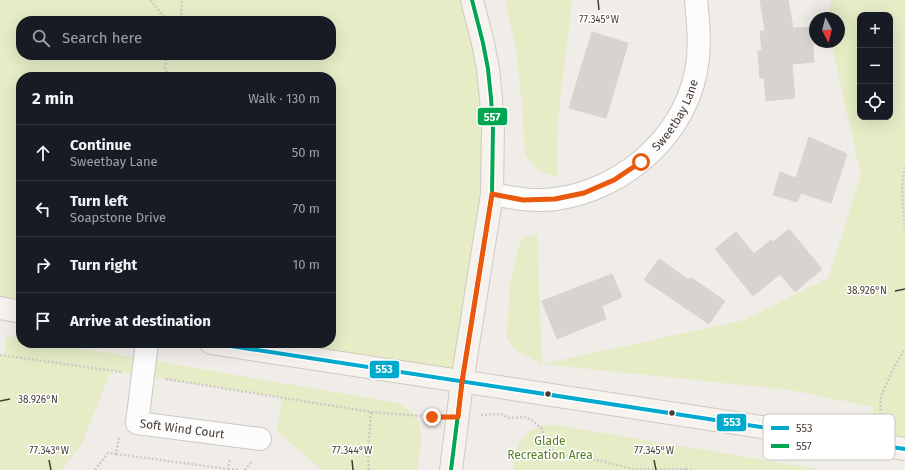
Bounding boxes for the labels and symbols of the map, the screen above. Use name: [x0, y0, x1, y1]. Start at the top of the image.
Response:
north arrow: [809, 12, 845, 48]
text: 77.345°W: [579, 14, 620, 26]
street label: Sweetbay Lane: [649, 78, 701, 154]
line badge: 557: [477, 107, 508, 126]
text: 557: [484, 111, 500, 124]
route start: [632, 153, 650, 171]
text: 38.926°N: [847, 285, 887, 297]
line badge: 553: [369, 360, 400, 379]
text: 553: [375, 363, 393, 376]
unlabelled marker: [543, 389, 553, 399]
text: 38.926°N: [18, 394, 58, 406]
route end: [423, 408, 441, 426]
unlabelled marker: [667, 408, 677, 418]
line badge: 553: [716, 413, 747, 432]
legend: [763, 414, 895, 460]
street label: Soft Wind Court: [139, 416, 226, 441]
text: 553: [723, 416, 741, 429]
text: 553: [796, 422, 812, 435]
park label: Glade Recreation Area: [507, 434, 593, 462]
text: 557: [796, 440, 812, 453]
text: 77.343°W: [29, 445, 70, 457]
text: 77.344°W: [332, 445, 373, 457]
text: 77.345°W: [634, 445, 675, 457]

